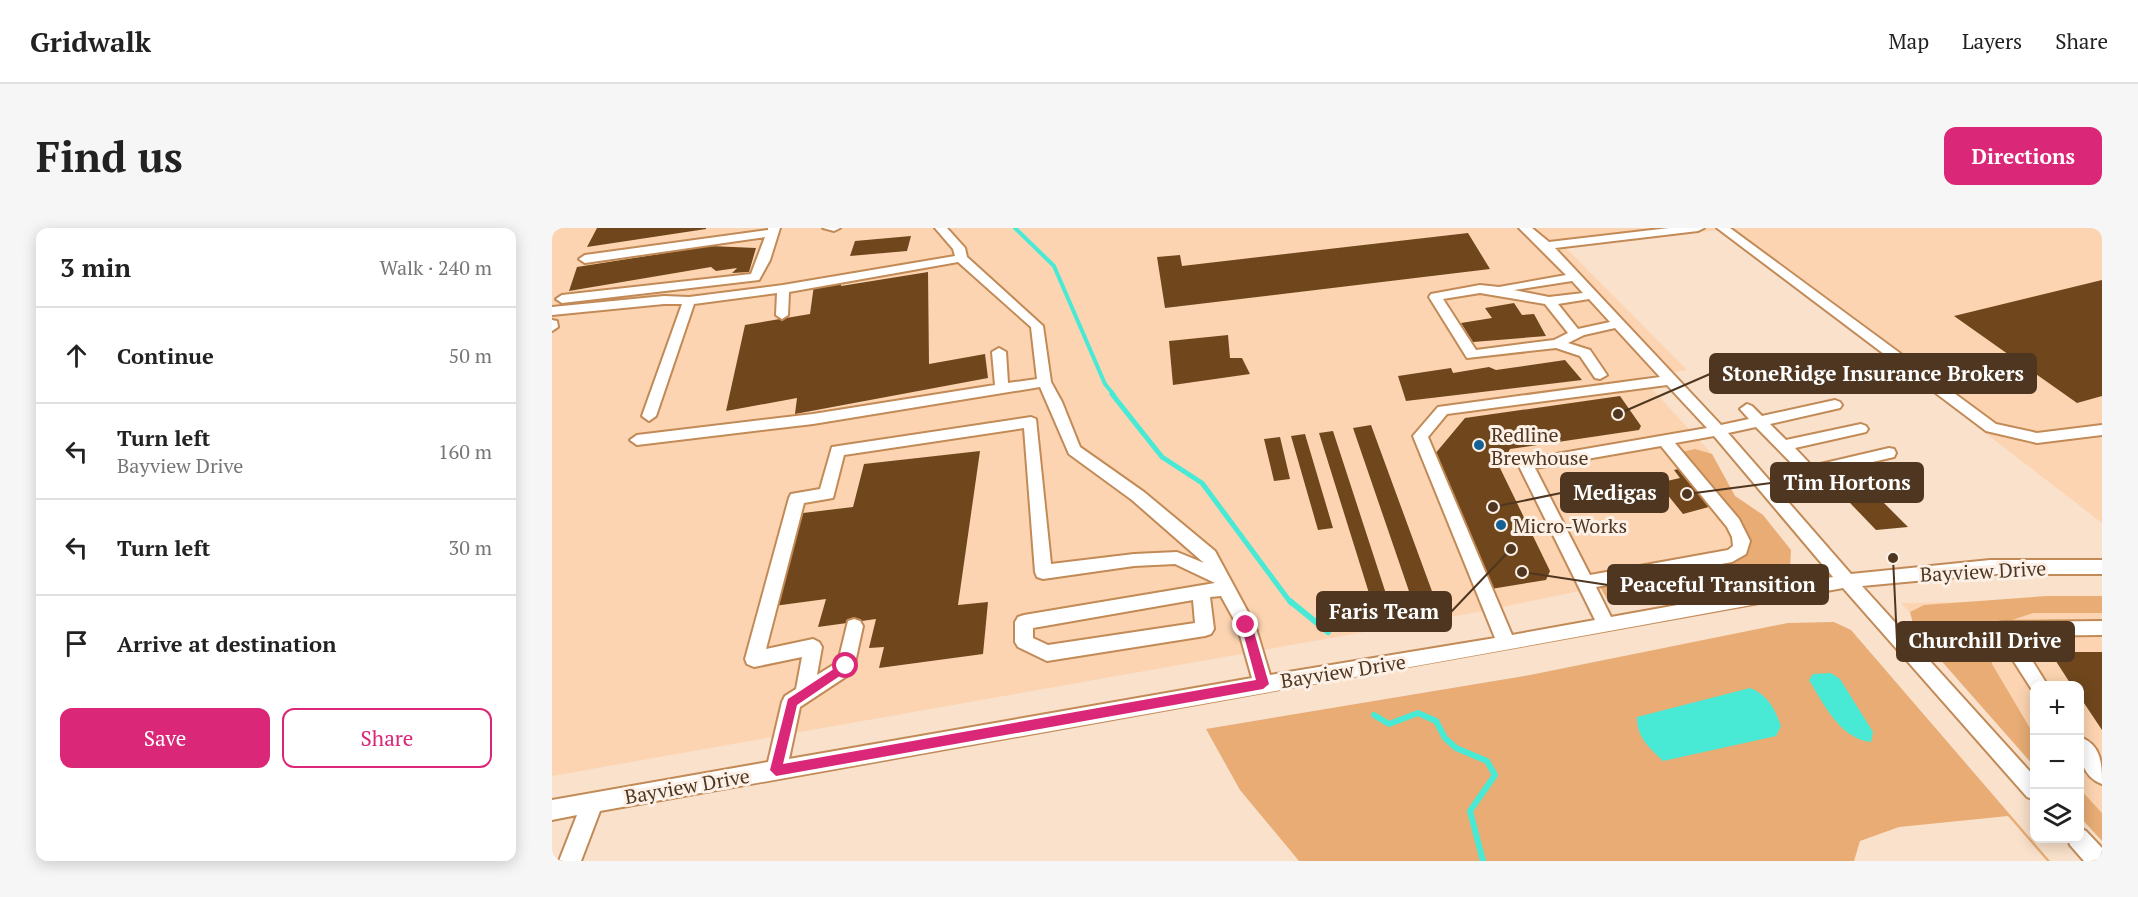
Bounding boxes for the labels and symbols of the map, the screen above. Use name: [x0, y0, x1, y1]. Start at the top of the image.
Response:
callout: StoneRidge Insurance Brokers: [1710, 354, 2036, 393]
text: StoneRidge Insurance Brokers: [1722, 359, 2024, 387]
place label: Redline Brewhouse: [1491, 421, 1589, 471]
marker: Redline Brewhouse: [1472, 438, 1486, 452]
callout: Tim Hortons: [1771, 463, 1923, 502]
text: Tim Hortons: [1783, 468, 1911, 496]
callout: Medigas: [1561, 473, 1668, 512]
text: Medigas: [1573, 478, 1657, 506]
place label: Micro-Works: [1513, 512, 1627, 539]
marker: Micro-Works: [1494, 518, 1508, 532]
street label: Bayview Drive: [1919, 554, 2047, 588]
callout: Peaceful Transition: [1608, 565, 1828, 604]
text: Peaceful Transition: [1620, 570, 1816, 598]
callout: Faris Team: [1317, 592, 1451, 631]
text: Faris Team: [1329, 597, 1440, 625]
route end: [1232, 611, 1258, 637]
callout: Churchill Drive: [1897, 622, 2074, 661]
text: Churchill Drive: [1908, 626, 2062, 654]
street label: Bayview Drive: [1278, 648, 1408, 694]
route start: [832, 652, 858, 678]
street label: Bayview Drive: [622, 762, 752, 810]

